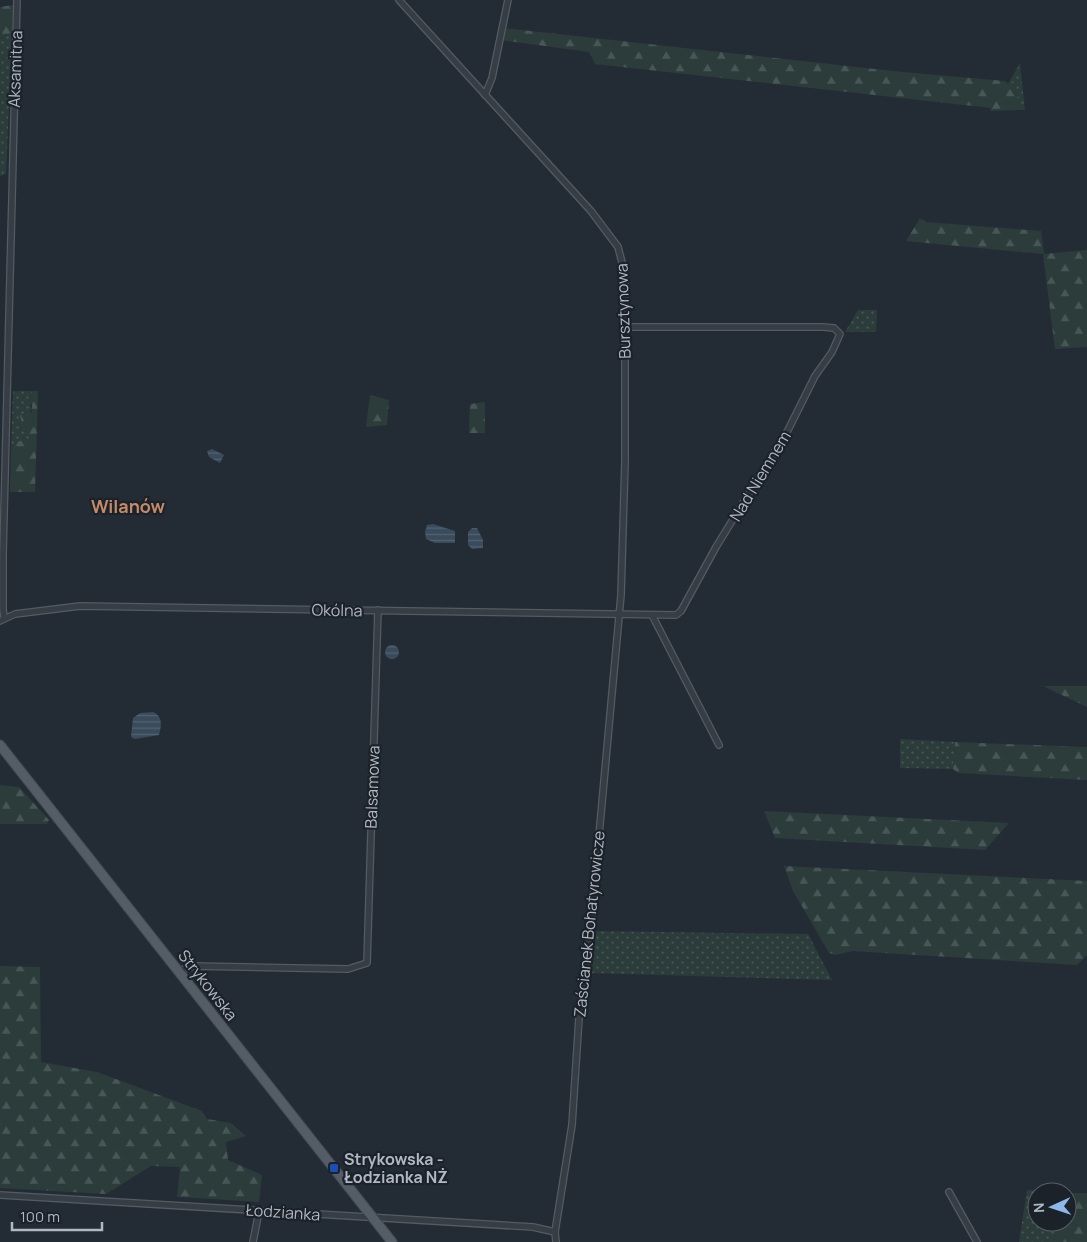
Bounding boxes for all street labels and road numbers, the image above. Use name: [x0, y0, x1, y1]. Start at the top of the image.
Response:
street label: Aksamitna: [3, 30, 27, 108]
street label: Bursztynowa: [610, 263, 636, 359]
street label: Nad Niemnem: [724, 427, 796, 525]
street label: Okólna: [311, 599, 363, 621]
street label: Balsamowa: [360, 745, 384, 829]
street label: Zaścianek Bohatyrowicze: [568, 830, 610, 1018]
street label: Strykowska: [173, 945, 243, 1025]
street label: Łodzianka: [245, 1198, 321, 1226]

